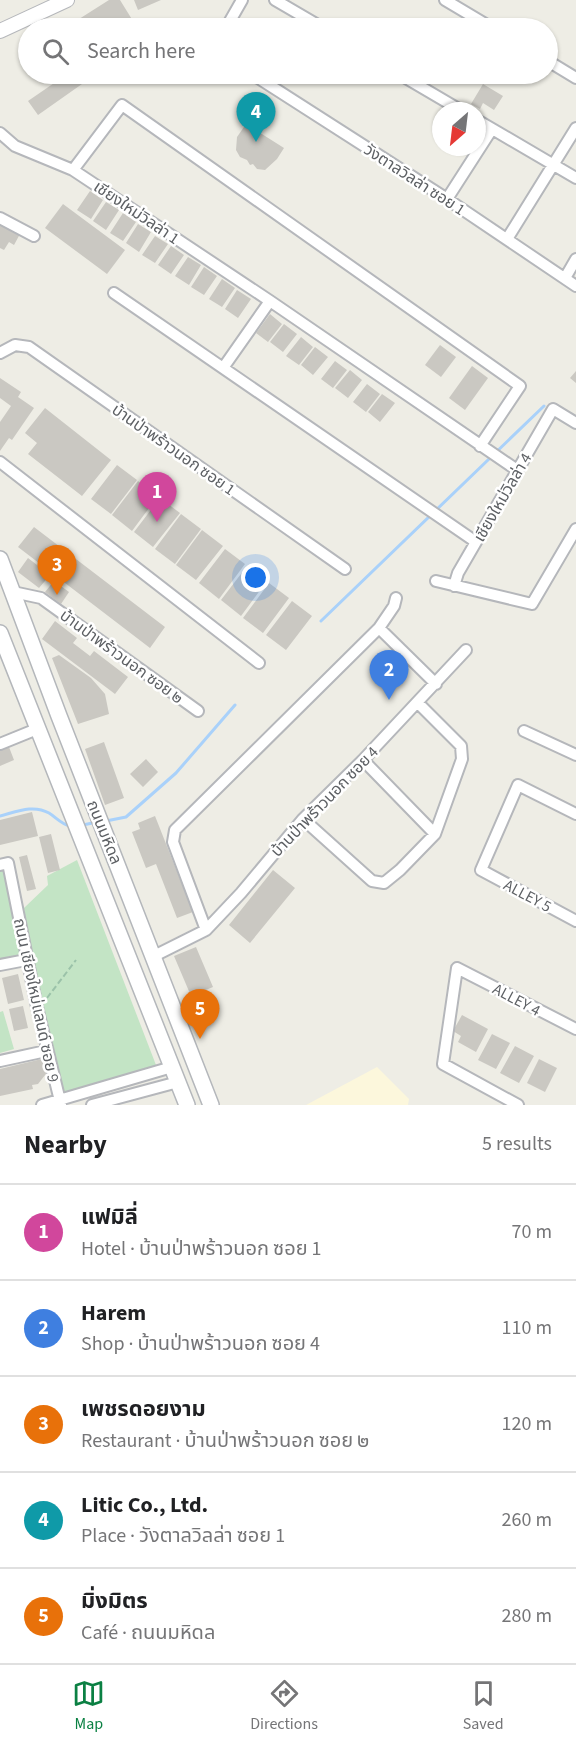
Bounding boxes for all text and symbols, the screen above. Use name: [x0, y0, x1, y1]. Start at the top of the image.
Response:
search box: [18, 18, 558, 84]
icon: search: [39, 35, 72, 68]
text: Search here: [87, 35, 195, 67]
pin: 4: [236, 92, 276, 142]
north arrow: [432, 102, 486, 156]
street label: วังตาลวิลล่า ซอย 1: [359, 139, 469, 221]
street label: เชียงใหม่วิลล่า 1: [89, 176, 184, 250]
street label: บ้านป่าพร้าวนอก ซอย 1: [109, 399, 239, 499]
street label: เชียงใหม่วิลล่า 4: [469, 449, 537, 546]
pin: 1: [138, 472, 176, 522]
pin: 3: [38, 546, 76, 595]
your location: [241, 563, 270, 592]
street label: บ้านป่าพร้าวนอก ซอย ๒: [55, 604, 188, 709]
pin: 2: [370, 650, 408, 700]
street label: บ้านป่าพร้าวนอก ซอย 4: [266, 742, 383, 862]
street label: ถนนมหิดล: [81, 797, 127, 868]
street label: ALLEY 5: [500, 874, 555, 918]
street label: ถนน เชียงใหม่แลนด์ ซอย 9: [8, 916, 64, 1084]
street label: ALLEY 4: [489, 978, 544, 1022]
pin: 5: [180, 990, 220, 1039]
text: Nearby: [24, 1126, 107, 1163]
text: 5 results: [482, 1130, 552, 1158]
text: แฟมิลี่: [81, 1201, 138, 1233]
text: 1: [38, 1218, 49, 1246]
text: 70 m: [512, 1218, 552, 1246]
text: Hotel · บ้านป่าพร้าวนอก ซอย 1: [81, 1235, 321, 1263]
text: Harem: [81, 1297, 146, 1329]
text: 2: [38, 1314, 49, 1342]
text: 110 m: [502, 1314, 552, 1342]
text: Shop · บ้านป่าพร้าวนอก ซอย 4: [81, 1330, 320, 1358]
text: เพชรดอยงาม: [81, 1393, 206, 1425]
text: 3: [38, 1410, 49, 1438]
text: 120 m: [502, 1410, 552, 1438]
text: Restaurant · บ้านป่าพร้าวนอก ซอย ๒: [81, 1427, 369, 1455]
text: Litic Co., Ltd.: [81, 1489, 208, 1521]
text: 4: [38, 1506, 49, 1534]
text: 260 m: [502, 1506, 552, 1534]
text: Place · วังตาลวิลล่า ซอย 1: [81, 1522, 285, 1550]
text: มิ่งมิตร: [81, 1585, 148, 1617]
text: 5: [38, 1602, 49, 1630]
text: 280 m: [502, 1602, 552, 1630]
text: Café · ถนนมหิดล: [81, 1619, 215, 1647]
tab: Map: [72, 1677, 105, 1735]
tab: Directions: [250, 1677, 318, 1735]
tab: Saved: [463, 1677, 504, 1735]

